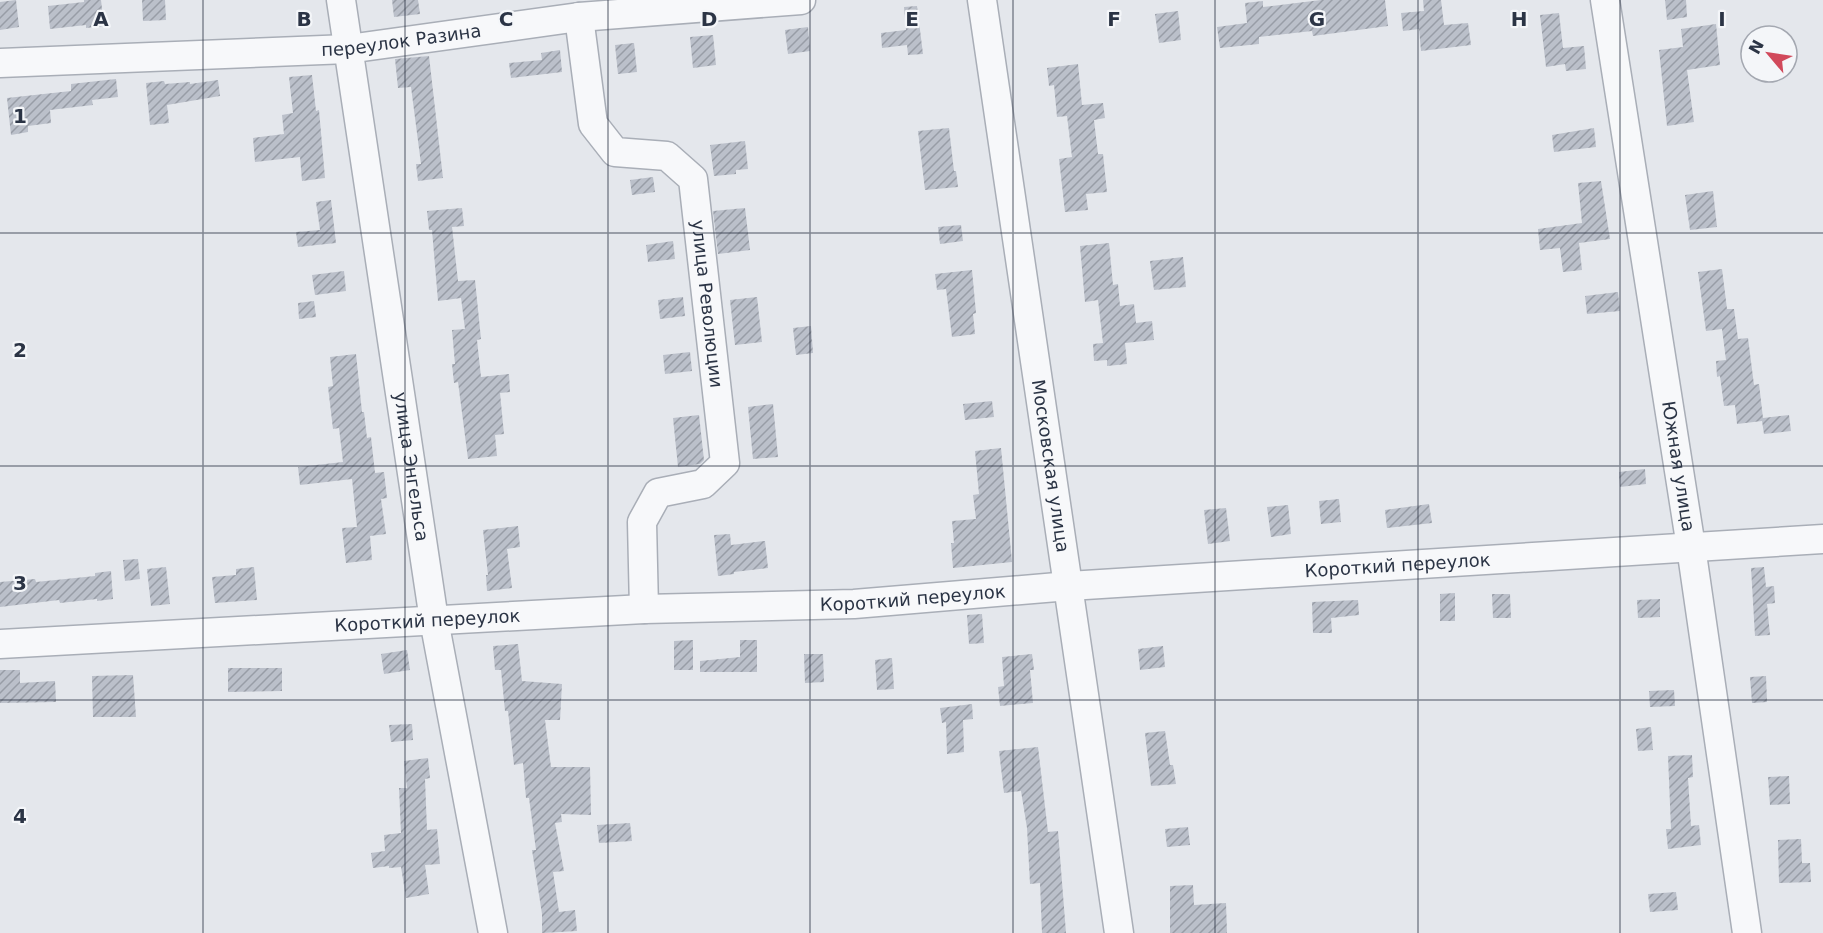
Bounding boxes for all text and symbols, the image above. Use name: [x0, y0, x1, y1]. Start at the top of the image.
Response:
text: A: [93, 7, 109, 31]
text: B: [296, 7, 312, 31]
text: C: [499, 7, 513, 31]
text: D: [701, 7, 717, 31]
text: E: [905, 7, 919, 31]
text: F: [1107, 7, 1121, 31]
text: G: [1309, 7, 1325, 31]
text: H: [1511, 7, 1527, 31]
text: I: [1718, 7, 1726, 31]
street label: переулок Разина: [321, 20, 482, 60]
north arrow: [1739, 24, 1799, 84]
text: N: [1745, 37, 1768, 57]
text: 1: [13, 104, 27, 128]
street label: улица Революции: [688, 219, 727, 389]
text: 2: [13, 338, 27, 362]
street label: Московская улица: [1028, 378, 1074, 554]
street label: улица Энгельса: [390, 391, 433, 543]
street label: Южная улица: [1658, 399, 1699, 533]
street label: Короткий переулок: [1304, 549, 1491, 581]
text: 3: [13, 571, 27, 595]
street label: Короткий переулок: [820, 580, 1007, 615]
street label: Короткий переулок: [334, 605, 521, 636]
text: 4: [13, 804, 27, 828]

